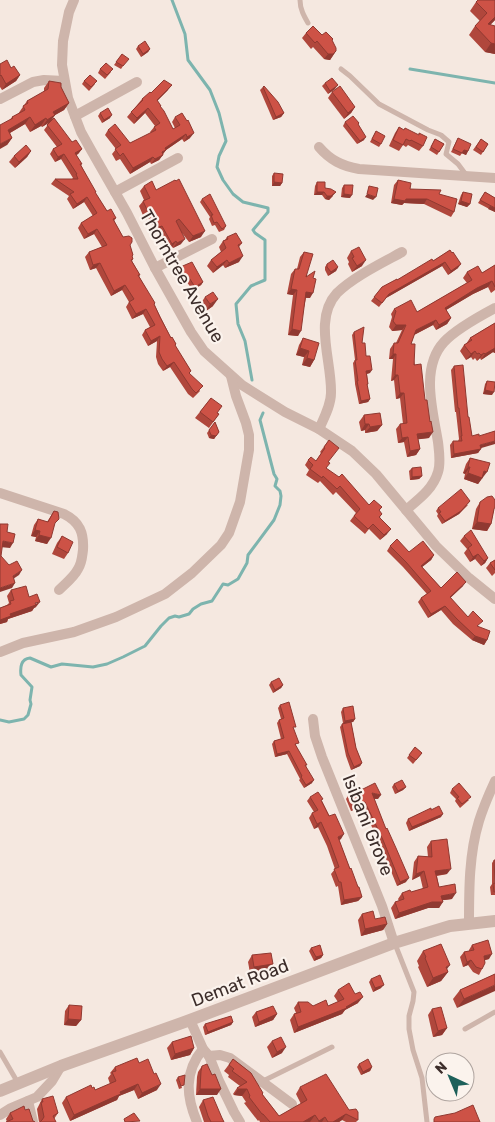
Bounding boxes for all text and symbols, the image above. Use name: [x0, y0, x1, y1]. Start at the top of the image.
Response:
street label: Thorntree Avenue: [135, 206, 229, 346]
street label: Isibani Grove: [338, 771, 398, 879]
street label: Demat Road: [188, 954, 292, 1012]
north arrow: [425, 1052, 475, 1102]
text: N: [432, 1058, 451, 1078]

